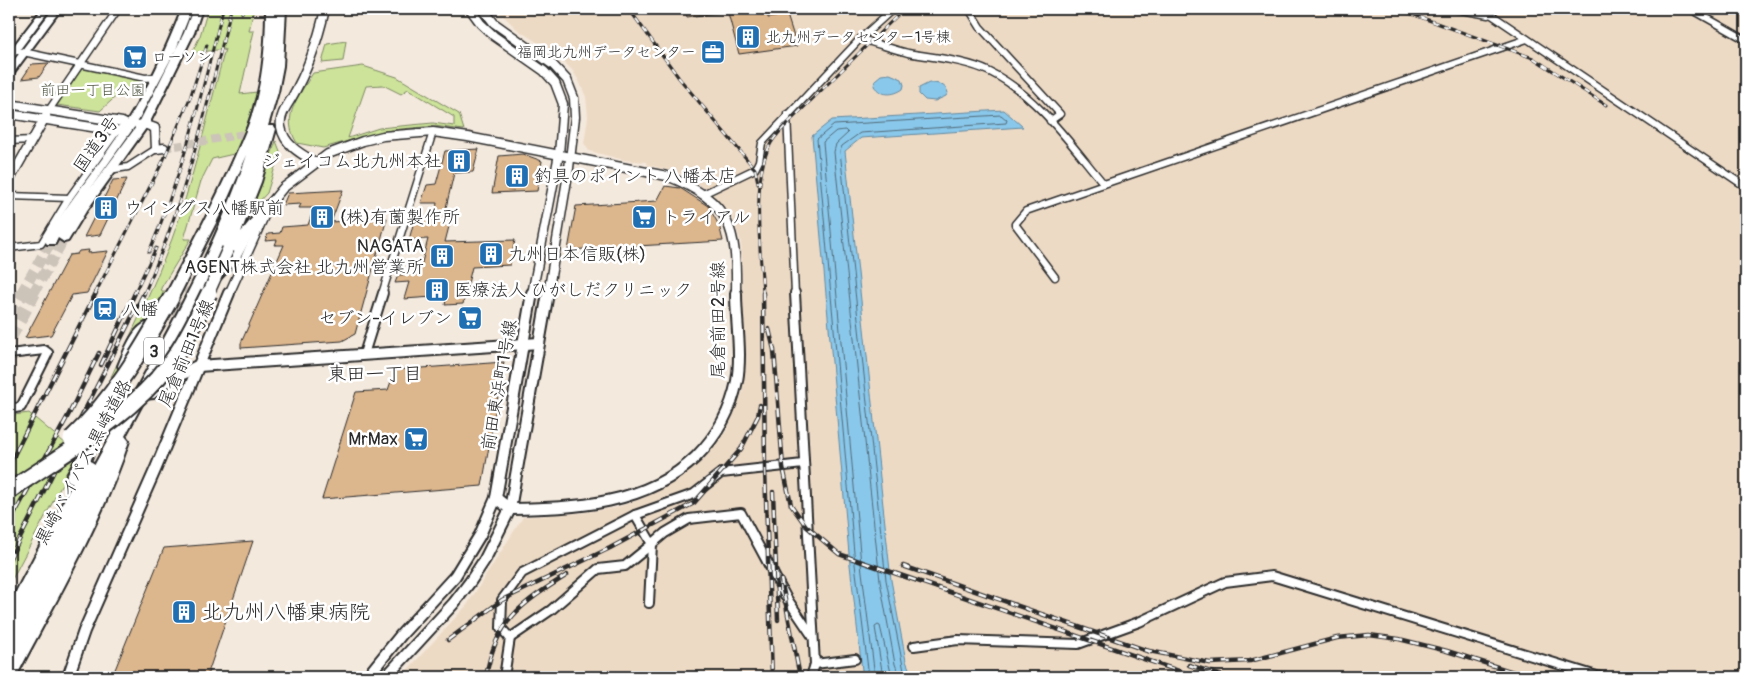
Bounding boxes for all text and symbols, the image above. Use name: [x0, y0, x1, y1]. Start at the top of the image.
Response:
building icon: 北九州データセンター1号棟: [735, 24, 761, 50]
place label: 北九州データセンター1号棟: [766, 28, 951, 47]
office icon: 福岡北九州データセンター: [700, 39, 726, 65]
place label: 福岡北九州データセンター: [517, 43, 696, 62]
supermarket icon: ローソン: [122, 44, 148, 70]
place label: ローソン: [152, 48, 212, 67]
park label: 前田一丁目公園: [40, 81, 146, 100]
street label: 国道3号: [69, 111, 124, 177]
building icon: ジェイコム北九州本社: [446, 148, 472, 174]
place label: ジェイコム北九州本社: [262, 150, 442, 173]
building icon: 釣具のポイント 八幡本店: [504, 163, 530, 189]
place label: 釣具のポイント 八幡本店: [534, 165, 736, 188]
building icon: ウイングス八幡駅前: [93, 195, 119, 221]
place label: ウイングス八幡駅前: [124, 197, 284, 220]
building icon: (株)有薗製作所: [309, 204, 335, 230]
supermarket icon: トライアル: [631, 204, 657, 230]
place label: (株)有薗製作所: [340, 206, 460, 229]
place label: トライアル: [662, 206, 750, 229]
place label: NAGATA AGENT株式会社 北九州営業所: [185, 235, 424, 279]
building icon: 九州日本信販(株): [478, 241, 504, 267]
building icon: NAGATA AGENT株式会社 北九州営業所: [429, 243, 455, 269]
place label: 九州日本信販(株): [508, 243, 646, 266]
street label: 尾倉前田2号線: [707, 261, 730, 379]
building icon: 医療法人 ひがしだクリニック: [424, 277, 450, 303]
place label: 医療法人 ひがしだクリニック: [454, 279, 692, 302]
station icon: 八幡: [92, 296, 118, 322]
street label: 尾倉前田1号線: [153, 296, 220, 411]
place label: 八幡: [122, 298, 158, 321]
supermarket icon: セブン-イレブン: [457, 305, 483, 331]
place label: セブン-イレブン: [318, 307, 452, 330]
street label: 前田東浜町1号線: [477, 318, 522, 453]
road number: 3: [144, 338, 164, 364]
district label: 東田一丁目: [327, 362, 423, 386]
street label: 黒崎バイパス;黒崎道路: [30, 375, 137, 549]
supermarket icon: MrMax: [403, 426, 429, 452]
place label: MrMax: [348, 428, 398, 451]
building icon: 北九州八幡東病院: [171, 599, 197, 625]
place label: 北九州八幡東病院: [202, 599, 370, 626]

